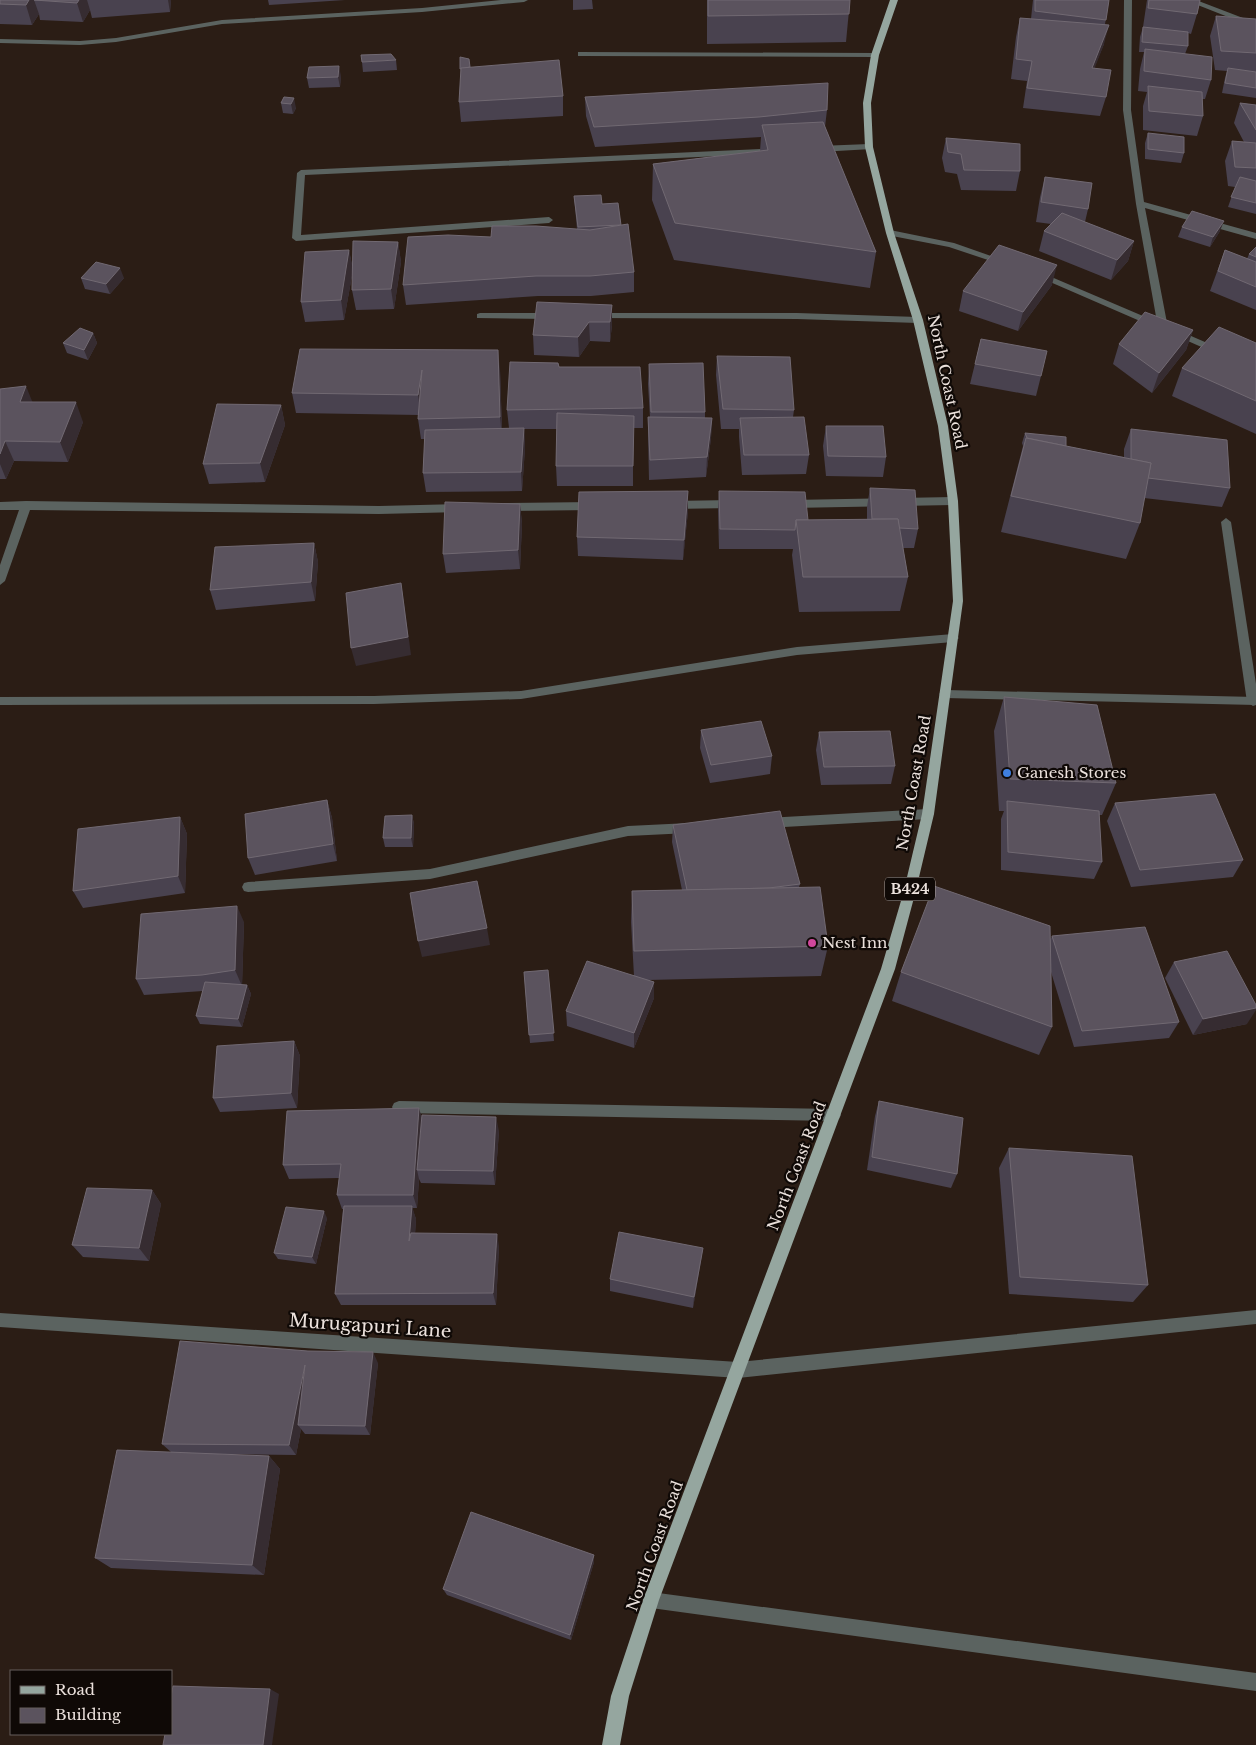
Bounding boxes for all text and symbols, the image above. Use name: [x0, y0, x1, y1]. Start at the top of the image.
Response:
street label: North Coast Road: [924, 313, 971, 451]
street label: North Coast Road: [892, 714, 935, 852]
place label: Ganesh Stores: [1017, 763, 1126, 782]
marker: Ganesh Stores: [1001, 767, 1013, 779]
road number: B424: [885, 878, 935, 901]
place label: Nest Inn: [822, 933, 887, 952]
marker: Nest Inn: [806, 937, 818, 949]
street label: North Coast Road: [763, 1098, 830, 1233]
street label: Murugapuri Lane: [288, 1309, 452, 1343]
street label: North Coast Road: [622, 1478, 687, 1614]
legend: [10, 1670, 172, 1735]
text: Road: [55, 1680, 95, 1699]
text: Building: [55, 1705, 122, 1724]

